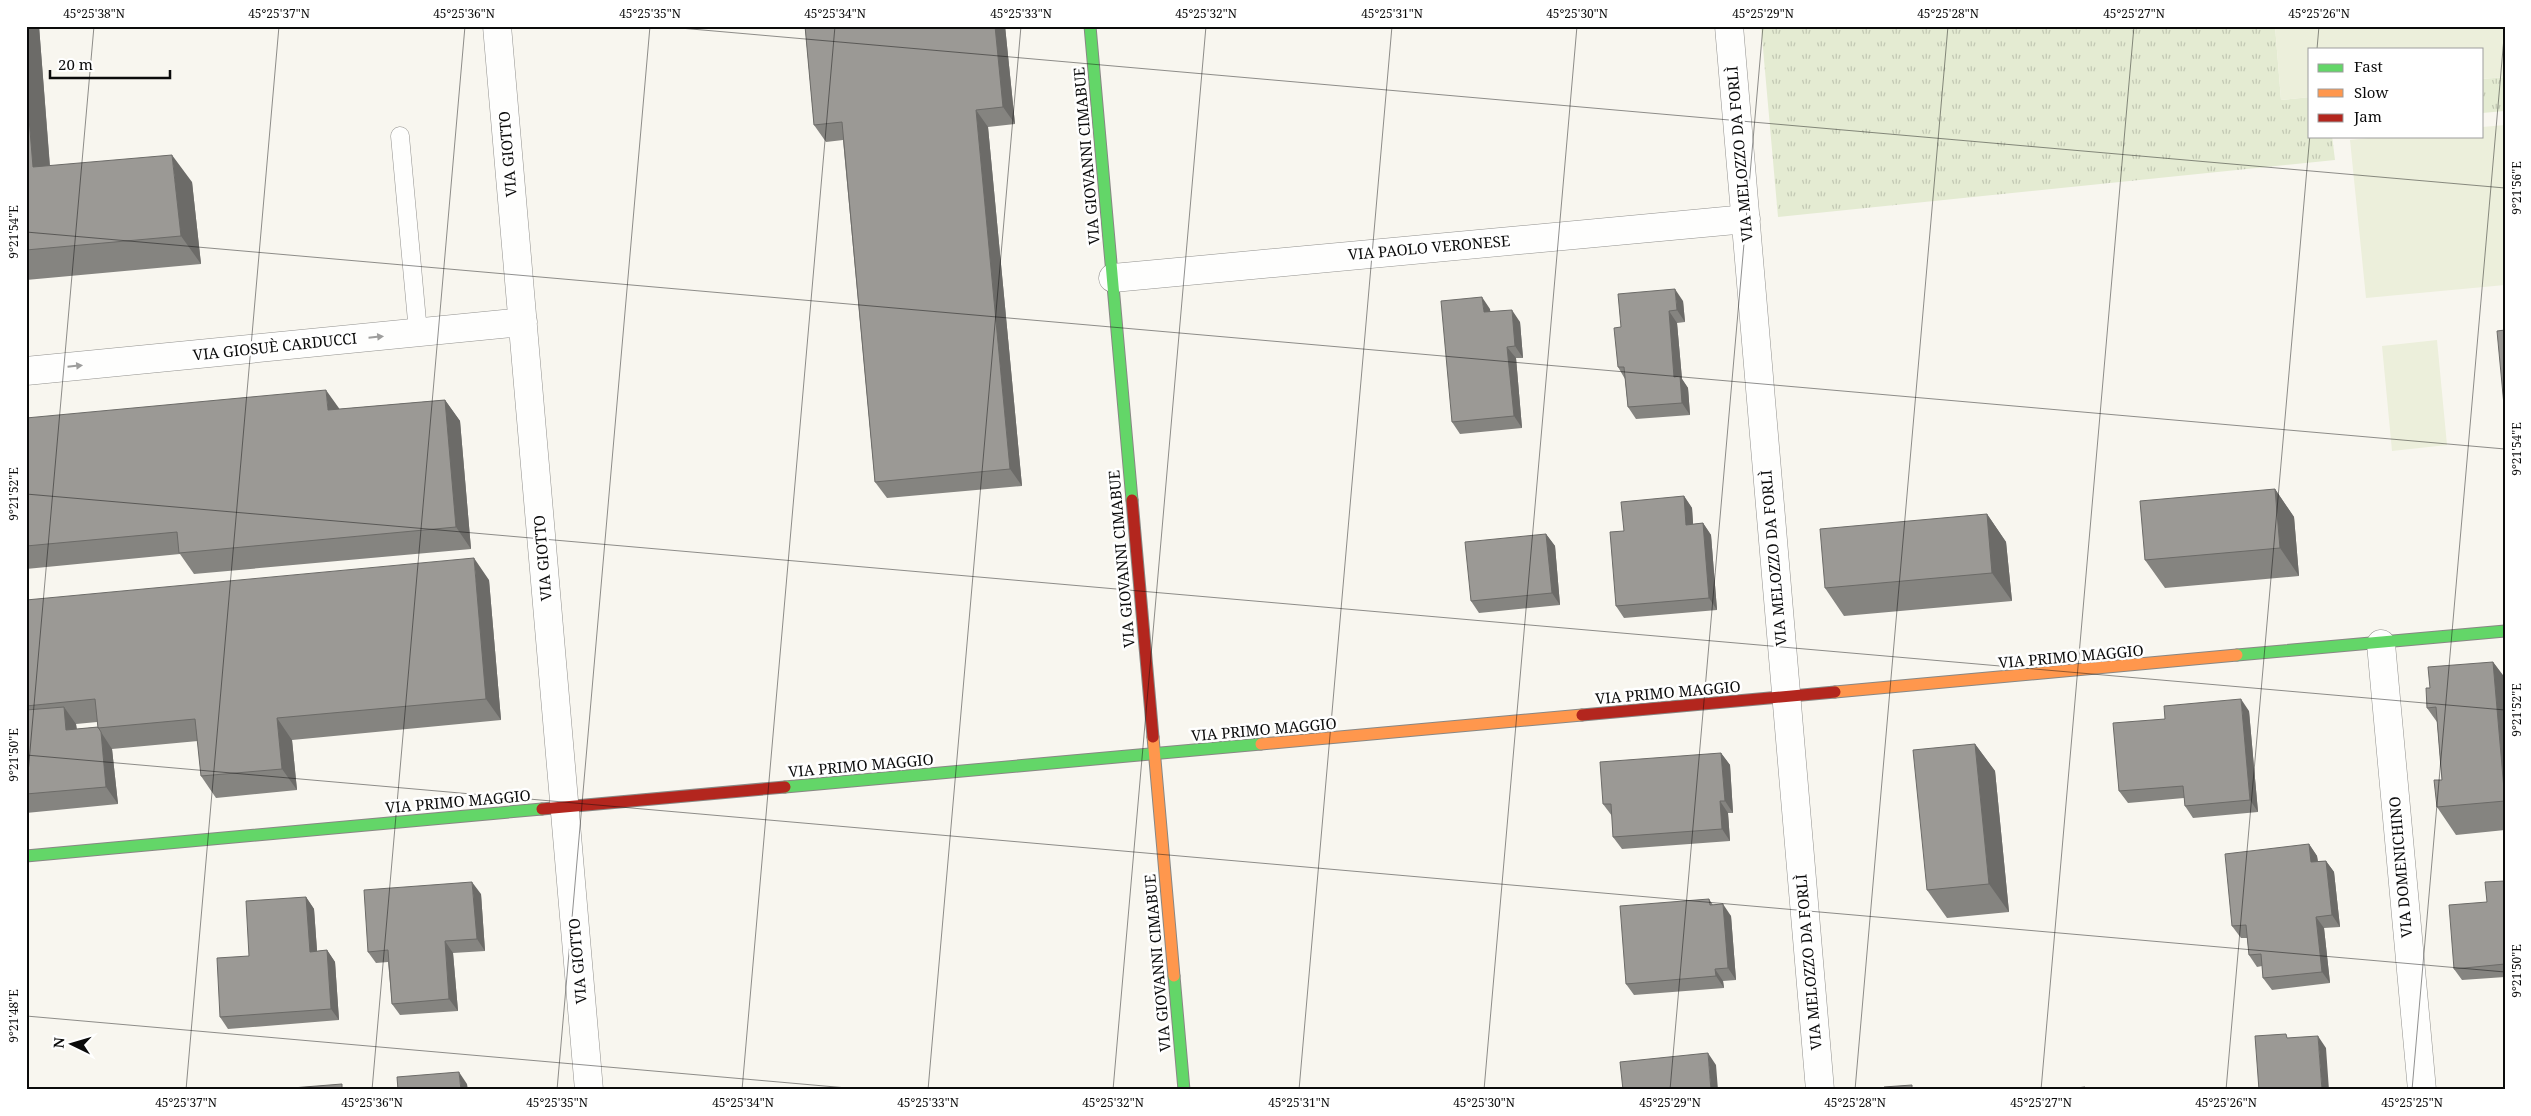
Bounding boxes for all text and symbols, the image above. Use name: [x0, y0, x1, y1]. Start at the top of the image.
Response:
text: 45°25'38"N: [63, 5, 125, 22]
text: 45°25'37"N: [248, 5, 310, 22]
text: 45°25'36"N: [433, 5, 495, 22]
text: 45°25'35"N: [619, 5, 681, 22]
text: 45°25'34"N: [804, 5, 866, 22]
text: 45°25'33"N: [990, 5, 1052, 22]
text: 45°25'32"N: [1175, 5, 1237, 22]
text: 45°25'31"N: [1361, 5, 1423, 22]
text: 45°25'30"N: [1546, 5, 1608, 22]
text: 45°25'29"N: [1732, 5, 1794, 22]
text: 45°25'28"N: [1917, 5, 1979, 22]
text: 45°25'27"N: [2103, 5, 2165, 22]
text: 45°25'26"N: [2288, 5, 2350, 22]
scale bar: [50, 48, 170, 80]
legend: [2308, 48, 2484, 138]
text: 20 m: [58, 54, 93, 74]
text: Fast: [2354, 56, 2383, 76]
street label: VIA MELOZZO DA FORLÌ: [1721, 65, 1757, 243]
street label: VIA GIOVANNI CIMABUE: [1068, 66, 1104, 246]
text: Slow: [2354, 82, 2388, 102]
text: Jam: [2353, 106, 2382, 126]
street label: VIA GIOTTO: [493, 110, 521, 198]
text: 9°21'56"E: [2508, 161, 2525, 215]
text: 9°21'54"E: [5, 205, 22, 259]
street label: VIA PAOLO VERONESE: [1347, 230, 1511, 264]
street label: VIA GIOSUÈ CARDUCCI: [192, 327, 358, 365]
one-way arrow: [368, 332, 384, 340]
one-way arrow: [67, 362, 83, 370]
text: 9°21'54"E: [2508, 422, 2525, 476]
text: 9°21'52"E: [5, 467, 22, 521]
street label: VIA GIOVANNI CIMABUE: [1103, 469, 1139, 649]
street label: VIA MELOZZO DA FORLÌ: [1755, 469, 1791, 647]
street label: VIA GIOTTO: [528, 514, 556, 602]
street label: VIA PRIMO MAGGIO: [1997, 640, 2145, 672]
street label: VIA PRIMO MAGGIO: [1594, 676, 1742, 708]
text: 9°21'52"E: [2508, 683, 2525, 737]
street label: VIA PRIMO MAGGIO: [1190, 713, 1338, 745]
text: 9°21'50"E: [5, 728, 22, 782]
street label: VIA PRIMO MAGGIO: [787, 749, 935, 781]
street label: VIA PRIMO MAGGIO: [384, 785, 532, 817]
street label: VIA DOMENICHINO: [2384, 796, 2416, 939]
street label: VIA GIOVANNI CIMABUE: [1139, 873, 1175, 1053]
street label: VIA MELOZZO DA FORLÌ: [1790, 873, 1826, 1051]
street label: VIA GIOTTO: [563, 917, 591, 1005]
text: 9°21'50"E: [2508, 944, 2525, 998]
text: 9°21'48"E: [5, 989, 22, 1043]
north arrow: [48, 1018, 98, 1068]
text: N: [49, 1036, 68, 1049]
text: 45°25'37"N: [155, 1094, 217, 1111]
text: 45°25'36"N: [341, 1094, 403, 1111]
text: 45°25'35"N: [526, 1094, 588, 1111]
text: 45°25'34"N: [712, 1094, 774, 1111]
text: 45°25'33"N: [897, 1094, 959, 1111]
text: 45°25'32"N: [1082, 1094, 1144, 1111]
text: 45°25'31"N: [1268, 1094, 1330, 1111]
text: 45°25'30"N: [1453, 1094, 1515, 1111]
text: 45°25'29"N: [1639, 1094, 1701, 1111]
text: 45°25'28"N: [1824, 1094, 1886, 1111]
text: 45°25'27"N: [2010, 1094, 2072, 1111]
text: 45°25'26"N: [2195, 1094, 2257, 1111]
text: 45°25'25"N: [2381, 1094, 2443, 1111]

